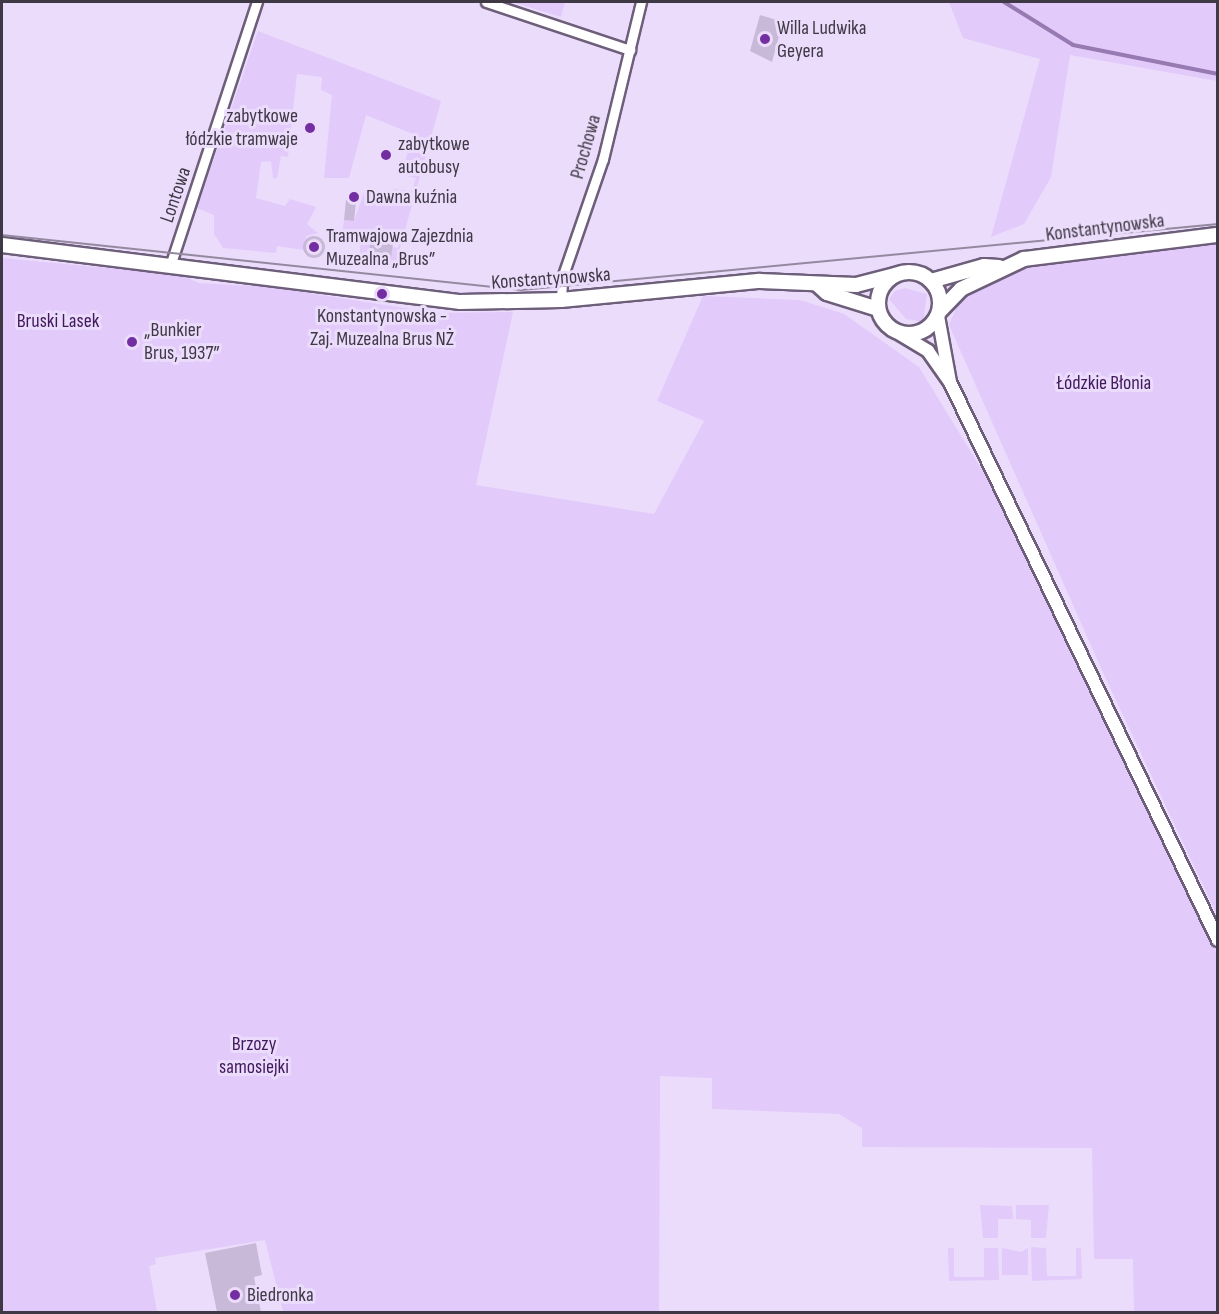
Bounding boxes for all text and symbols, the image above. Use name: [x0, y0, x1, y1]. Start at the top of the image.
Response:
place label: Willa Ludwika Geyera: [777, 16, 866, 63]
marker: Willa Ludwika Geyera: [758, 32, 772, 46]
place label: zabytkowe łódzkie tramwaje: [186, 104, 298, 151]
street label: Prochowa: [565, 112, 607, 182]
marker: zabytkowe łódzkie tramwaje: [303, 121, 317, 135]
place label: zabytkowe autobusy: [398, 132, 470, 179]
marker: zabytkowe autobusy: [379, 148, 393, 162]
street label: Lontowa: [155, 164, 197, 226]
place label: Dawna kuźnia: [366, 185, 457, 209]
marker: Dawna kuźnia: [347, 190, 361, 204]
street label: Konstantynowska: [1044, 209, 1166, 247]
place label: Tramwajowa Zajezdnia Muzealna „Brus”: [326, 224, 473, 271]
marker: Tramwajowa Zajezdnia Muzealna „Brus”: [307, 240, 321, 254]
street label: Konstantynowska: [491, 263, 611, 295]
marker: Konstantynowska - Zaj. Muzealna Brus NŻ: [375, 287, 389, 301]
place label: Konstantynowska - Zaj. Muzealna Brus NŻ: [310, 304, 454, 351]
park label: Bruski Lasek: [17, 309, 99, 333]
place label: „Bunkier Brus, 1937”: [144, 318, 220, 365]
marker: „Bunkier Brus, 1937”: [125, 335, 139, 349]
park label: Łódzkie Błonia: [1057, 371, 1151, 395]
park label: Brzozy samosiejki: [219, 1033, 289, 1080]
place label: Biedronka: [247, 1283, 314, 1307]
marker: Biedronka: [228, 1288, 242, 1302]

